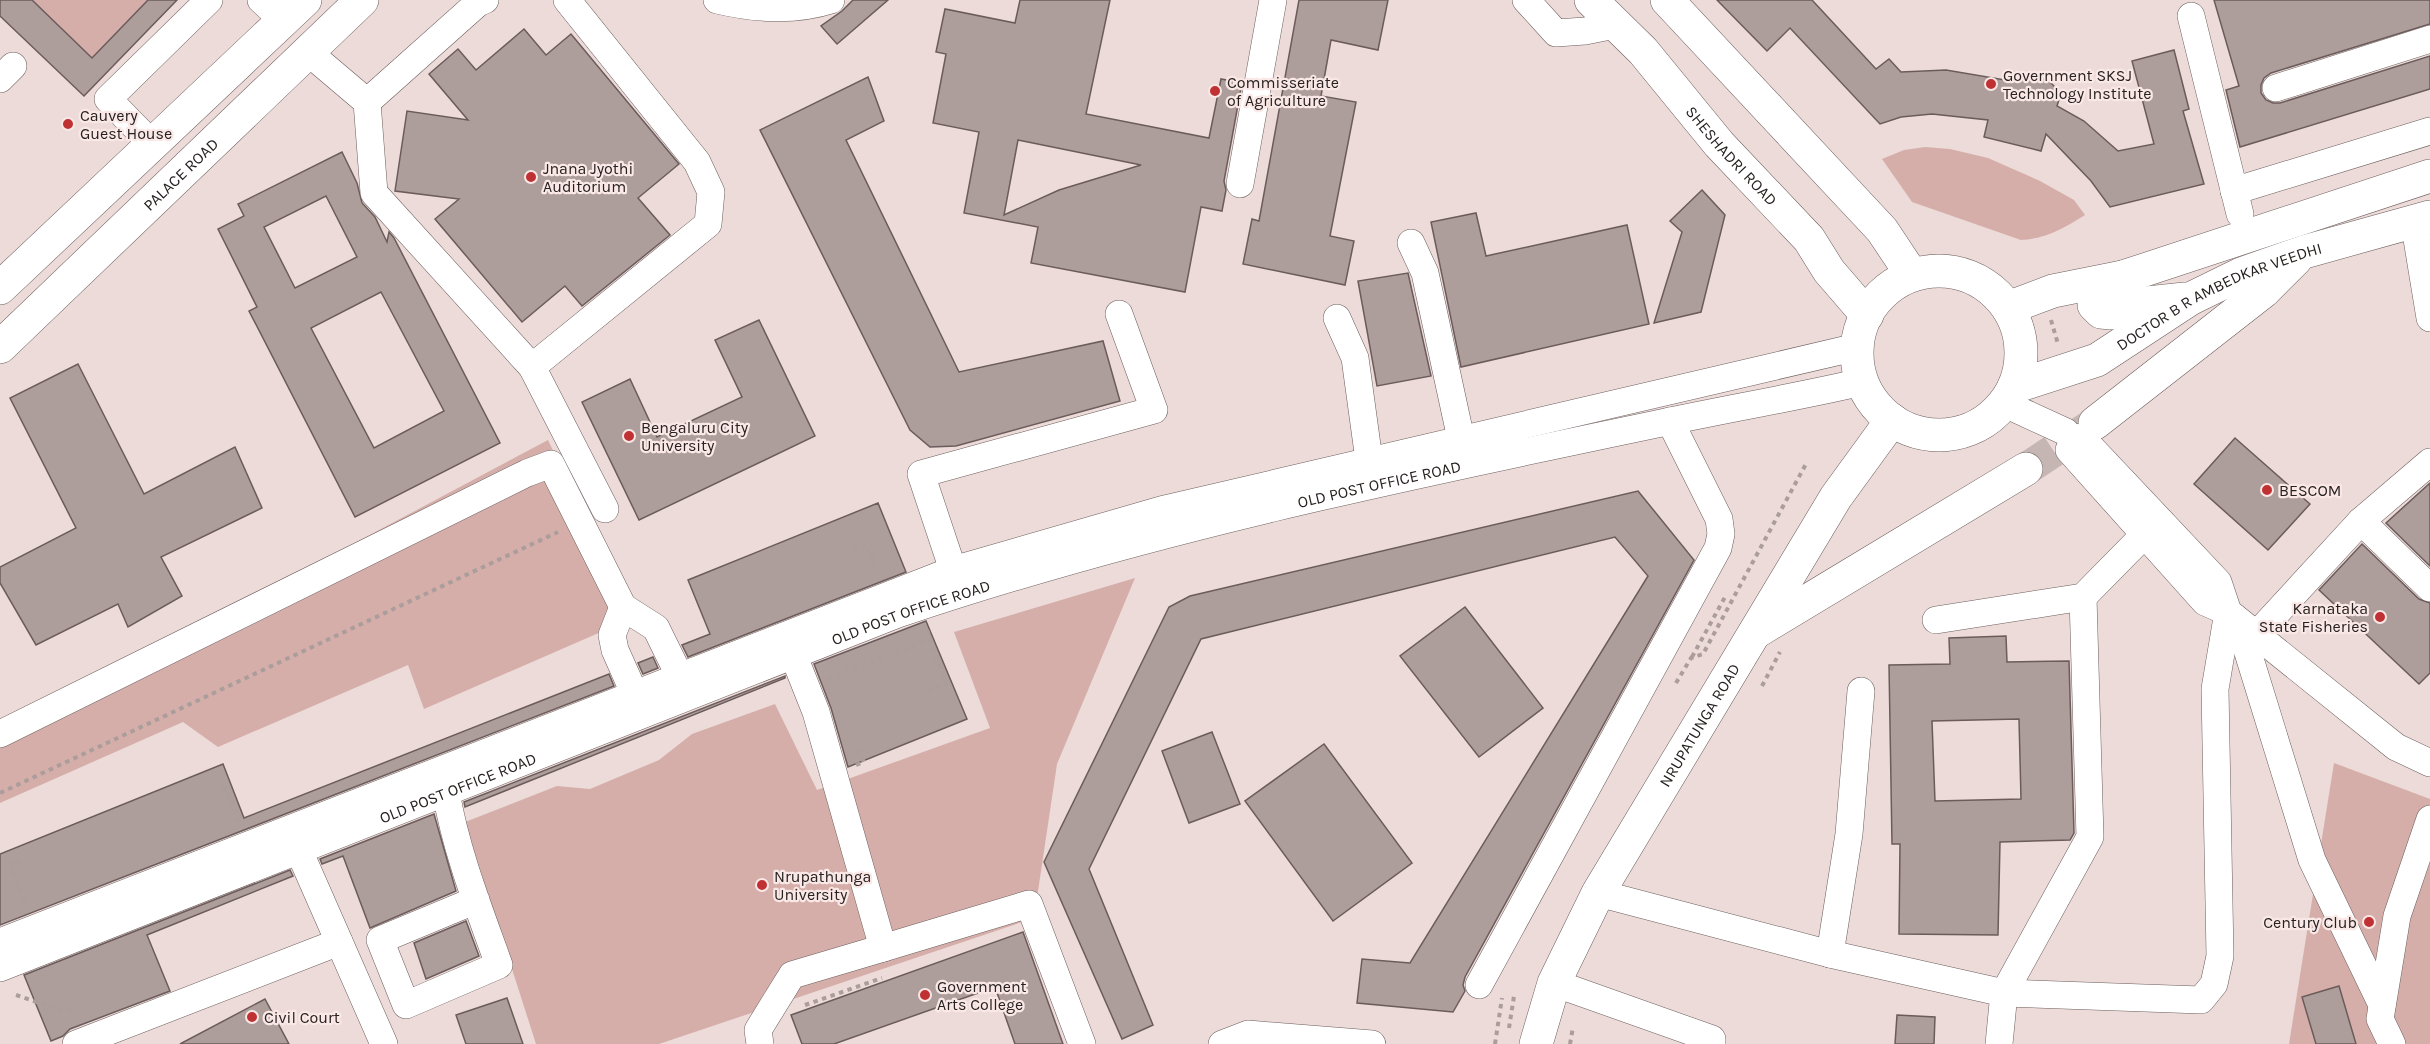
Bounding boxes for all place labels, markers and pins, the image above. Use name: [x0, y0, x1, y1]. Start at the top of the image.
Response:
place label: Government SKSJ Technology Institute: [2003, 66, 2151, 103]
place label: Commisseriate of Agriculture: [1227, 73, 1339, 110]
marker: Government SKSJ Technology Institute: [1984, 77, 1998, 91]
marker: Commisseriate of Agriculture: [1208, 84, 1222, 98]
place label: Cauvery Guest House: [80, 106, 172, 143]
marker: Cauvery Guest House: [61, 117, 75, 131]
place label: Jnana Jyothi Auditorium: [543, 159, 633, 196]
marker: Jnana Jyothi Auditorium: [524, 170, 538, 184]
place label: Bengaluru City University: [641, 418, 749, 455]
marker: Bengaluru City University: [622, 429, 636, 443]
place label: BESCOM: [2279, 481, 2341, 500]
marker: BESCOM: [2260, 483, 2274, 497]
place label: Karnataka State Fisheries: [2259, 599, 2368, 636]
marker: Karnataka State Fisheries: [2373, 610, 2387, 624]
place label: Nrupathunga University: [774, 867, 871, 904]
marker: Nrupathunga University: [755, 878, 769, 892]
place label: Century Club: [2263, 913, 2357, 932]
marker: Century Club: [2362, 915, 2376, 929]
place label: Government Arts College: [937, 977, 1027, 1014]
marker: Government Arts College: [918, 988, 932, 1002]
place label: Civil Court: [264, 1008, 340, 1027]
marker: Civil Court: [245, 1010, 259, 1024]

